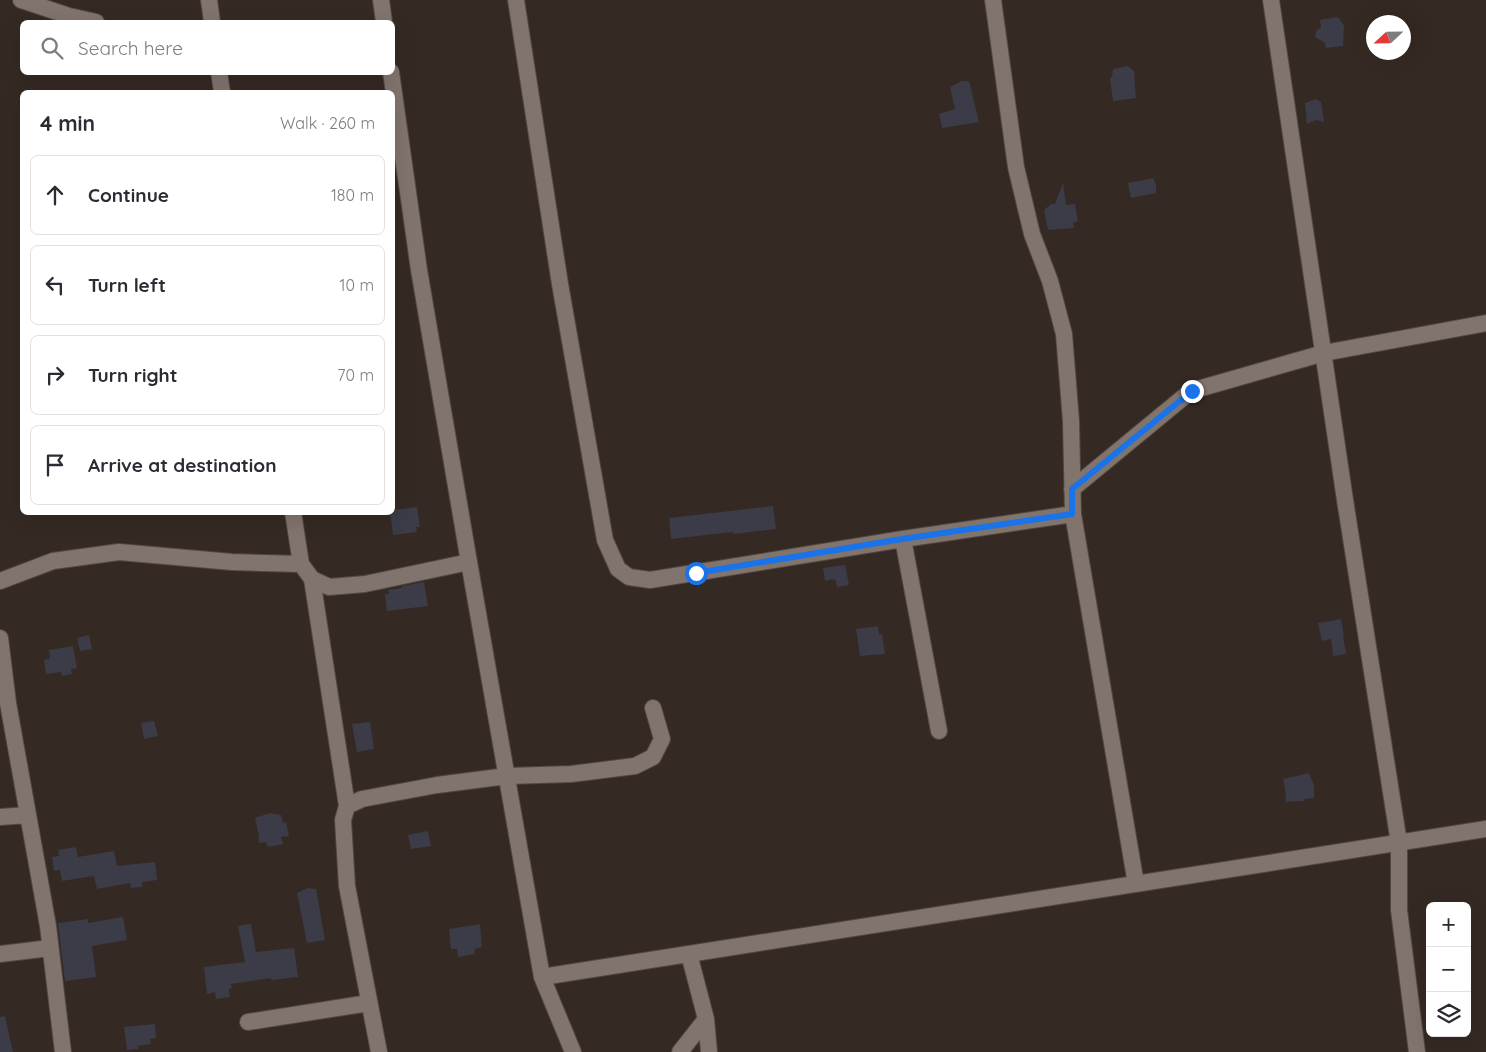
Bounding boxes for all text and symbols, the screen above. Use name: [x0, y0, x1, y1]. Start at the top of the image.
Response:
north arrow: [1366, 15, 1411, 60]
search box: [20, 20, 395, 75]
icon: search: [38, 34, 66, 62]
text: Search here: [78, 36, 183, 60]
text: 4 min: [40, 110, 95, 136]
text: Walk · 260 m: [280, 113, 375, 133]
icon: ahead: [41, 181, 69, 209]
text: Continue: [88, 183, 169, 207]
text: 180 m: [331, 185, 374, 205]
icon: left: [41, 271, 69, 299]
text: Turn left: [88, 273, 166, 297]
text: 10 m: [340, 275, 374, 295]
icon: right: [41, 361, 69, 389]
text: Turn right: [88, 363, 177, 387]
text: 70 m: [337, 365, 374, 385]
route end: [1181, 380, 1204, 403]
icon: arrive: [41, 451, 69, 479]
text: Arrive at destination: [88, 453, 277, 477]
route start: [685, 562, 708, 585]
map controls: [1426, 902, 1471, 1037]
button: +: [1426, 902, 1471, 947]
button: −: [1426, 947, 1471, 992]
button: layers: [1426, 992, 1471, 1037]

